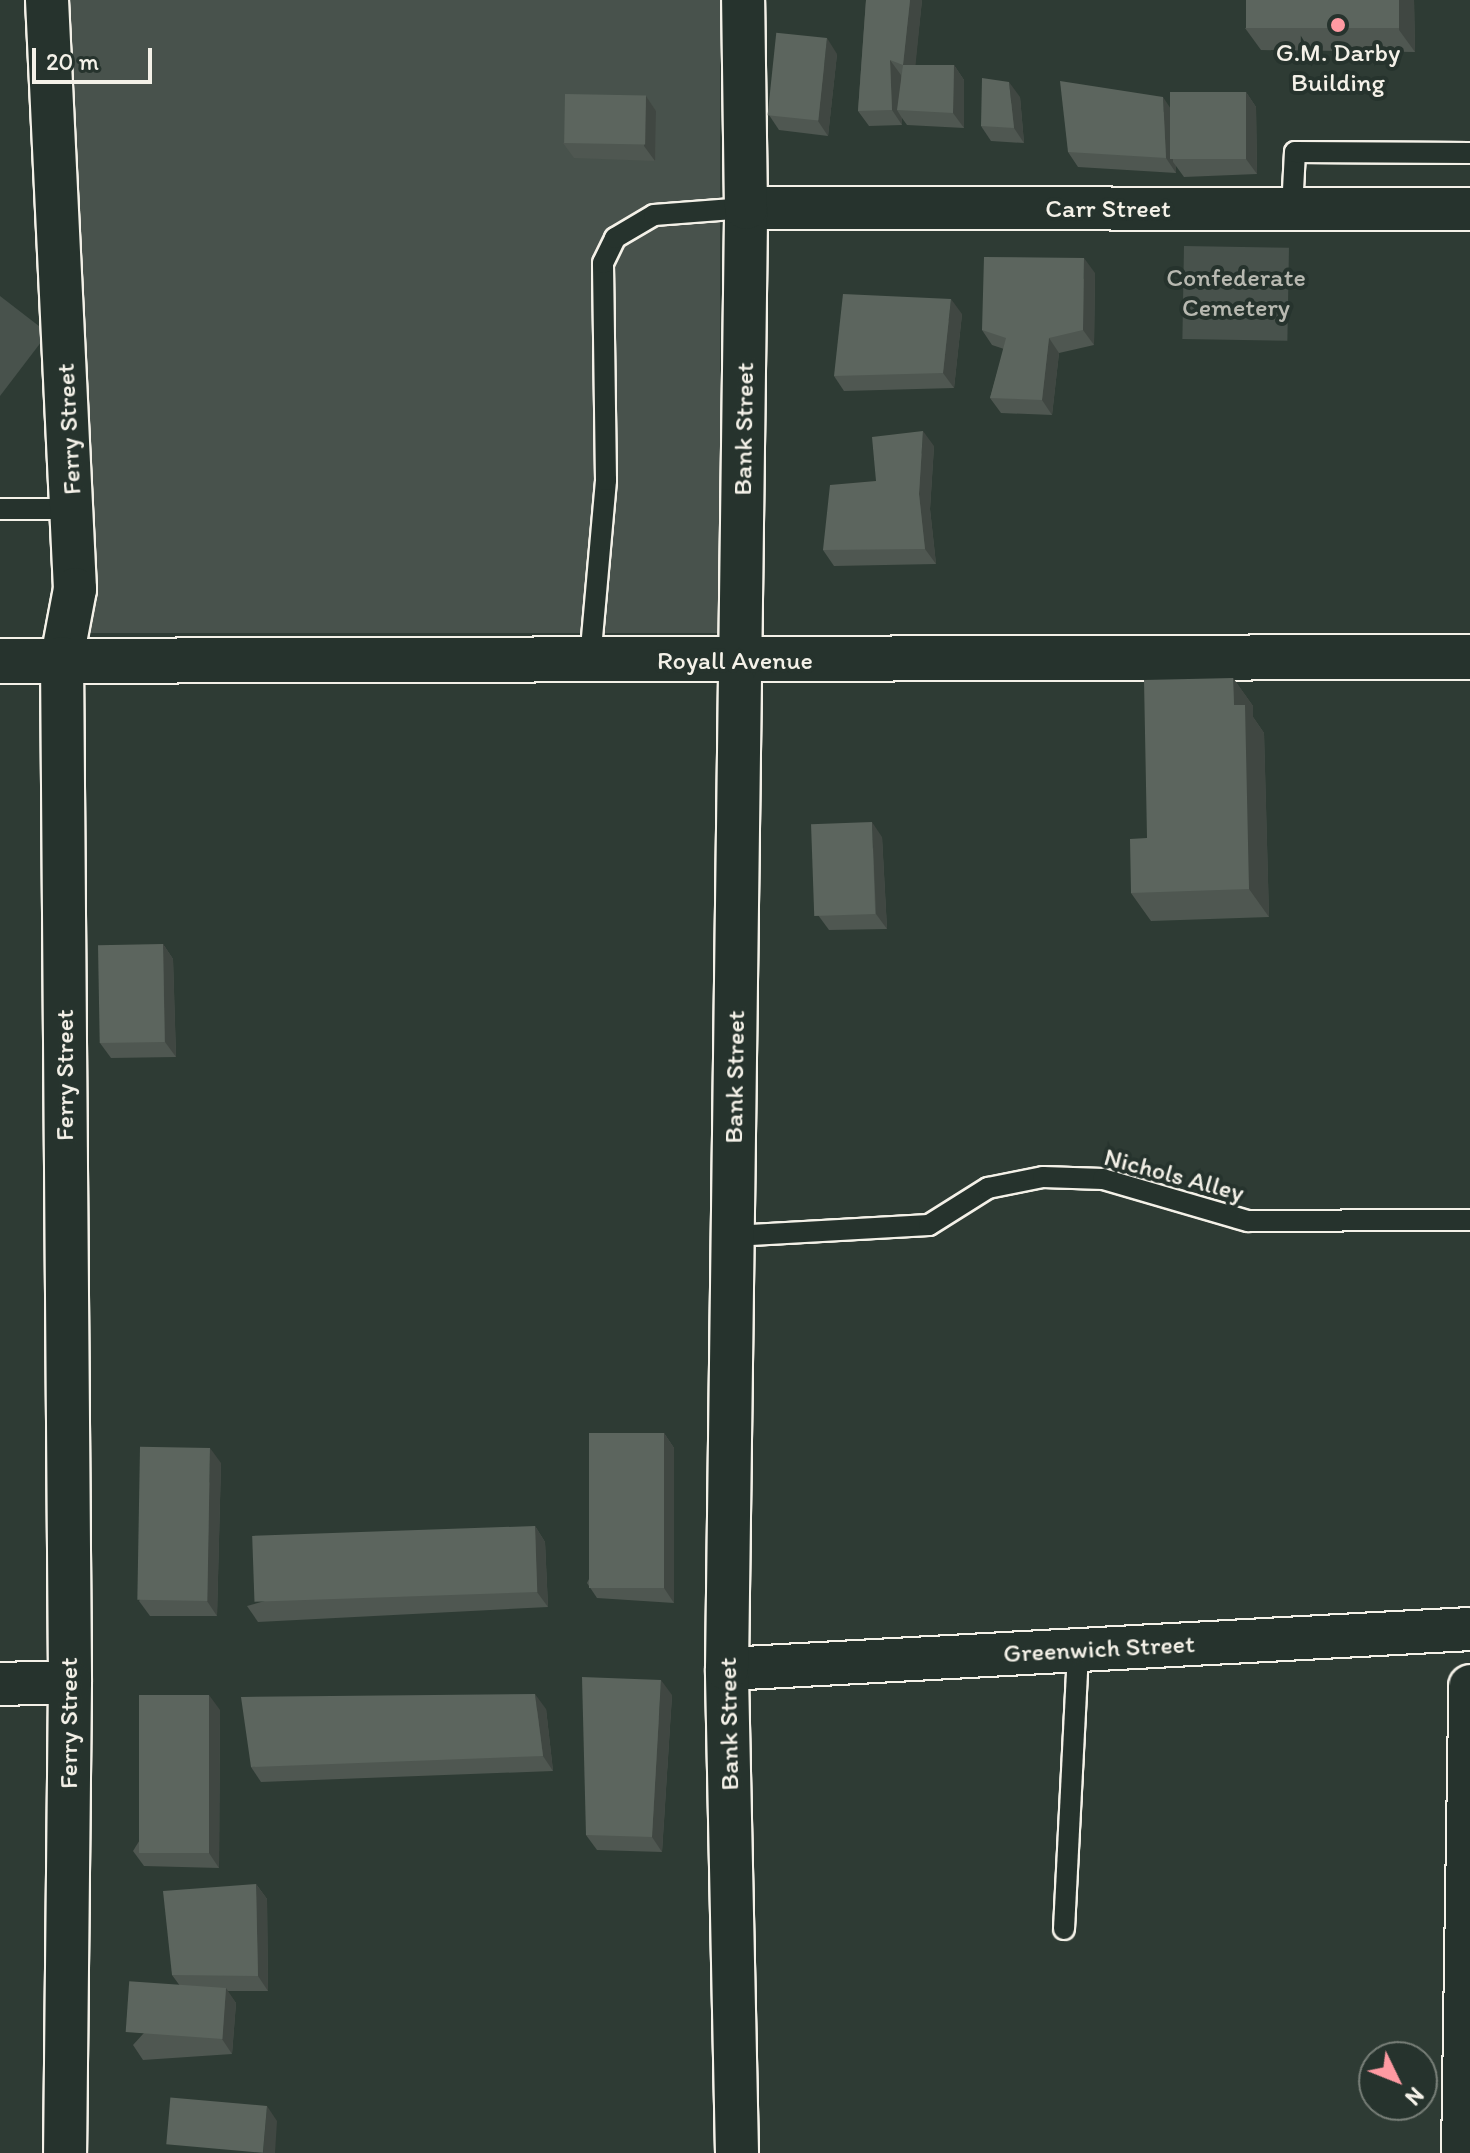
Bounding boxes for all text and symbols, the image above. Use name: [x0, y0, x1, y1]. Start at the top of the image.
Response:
marker: G.M. Darby Building: [1329, 16, 1347, 34]
scale bar: [36, 32, 156, 82]
place label: G.M. Darby Building: [1276, 37, 1400, 98]
text: 20 m: [46, 47, 99, 76]
street label: Carr Street: [1046, 193, 1170, 225]
park label: Confederate Cemetery: [1166, 262, 1306, 324]
street label: Ferry Street: [50, 362, 88, 496]
street label: Bank Street: [727, 362, 761, 496]
street label: Royall Avenue: [657, 645, 813, 677]
street label: Ferry Street: [49, 1009, 81, 1141]
street label: Bank Street: [718, 1010, 752, 1144]
street label: Nichols Alley: [1101, 1141, 1247, 1209]
street label: Greenwich Street: [1003, 1628, 1195, 1670]
street label: Ferry Street: [53, 1657, 85, 1789]
street label: Bank Street: [712, 1657, 746, 1791]
north arrow: [1358, 2041, 1438, 2121]
text: N: [1400, 2082, 1429, 2111]

